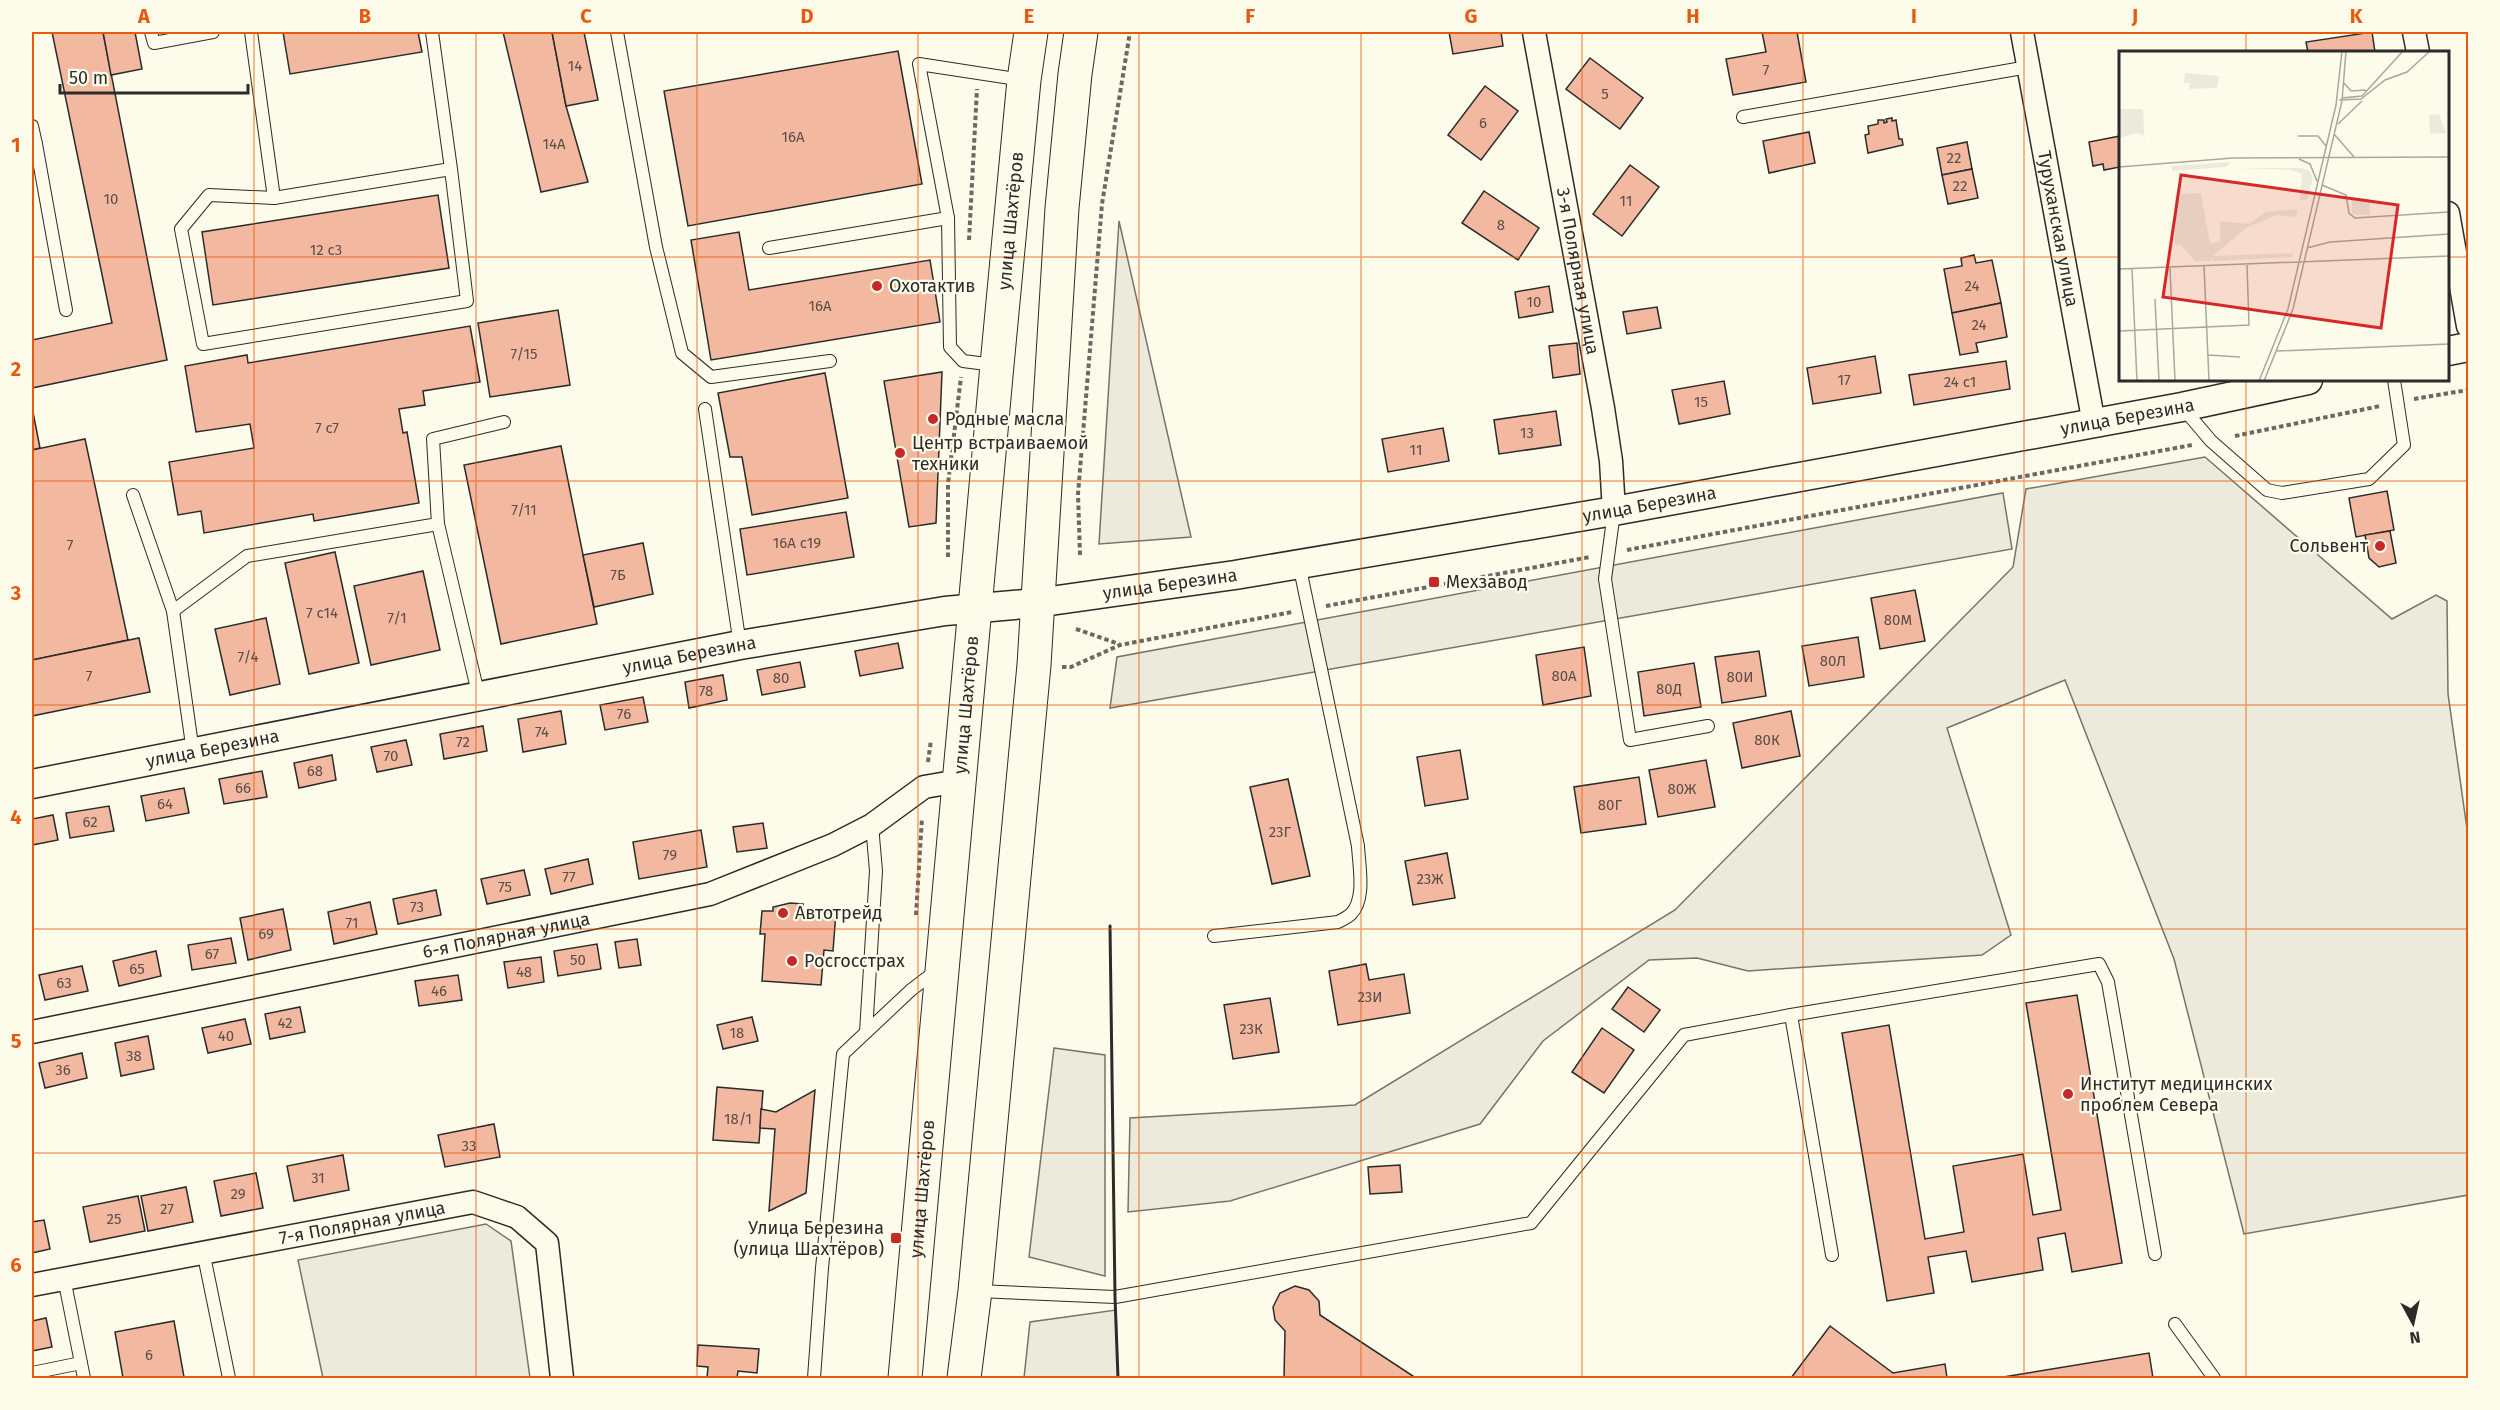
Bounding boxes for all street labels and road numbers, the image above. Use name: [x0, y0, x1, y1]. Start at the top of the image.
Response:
street label: Туруханская улица: [2033, 149, 2083, 309]
street label: улица Шахтёров: [993, 151, 1028, 291]
street label: 3-я Полярная улица: [1552, 186, 1604, 356]
street label: улица Березина: [2059, 394, 2196, 440]
street label: улица Березина: [1581, 481, 1718, 527]
street label: улица Березина: [1101, 564, 1239, 604]
street label: улица Березина: [621, 631, 758, 679]
street label: улица Шахтёров: [949, 635, 983, 775]
street label: улица Березина: [144, 725, 281, 772]
street label: 6-я Полярная улица: [421, 908, 592, 963]
street label: улица Шахтёров: [905, 1119, 939, 1259]
street label: 7-я Полярная улица: [277, 1196, 447, 1249]

